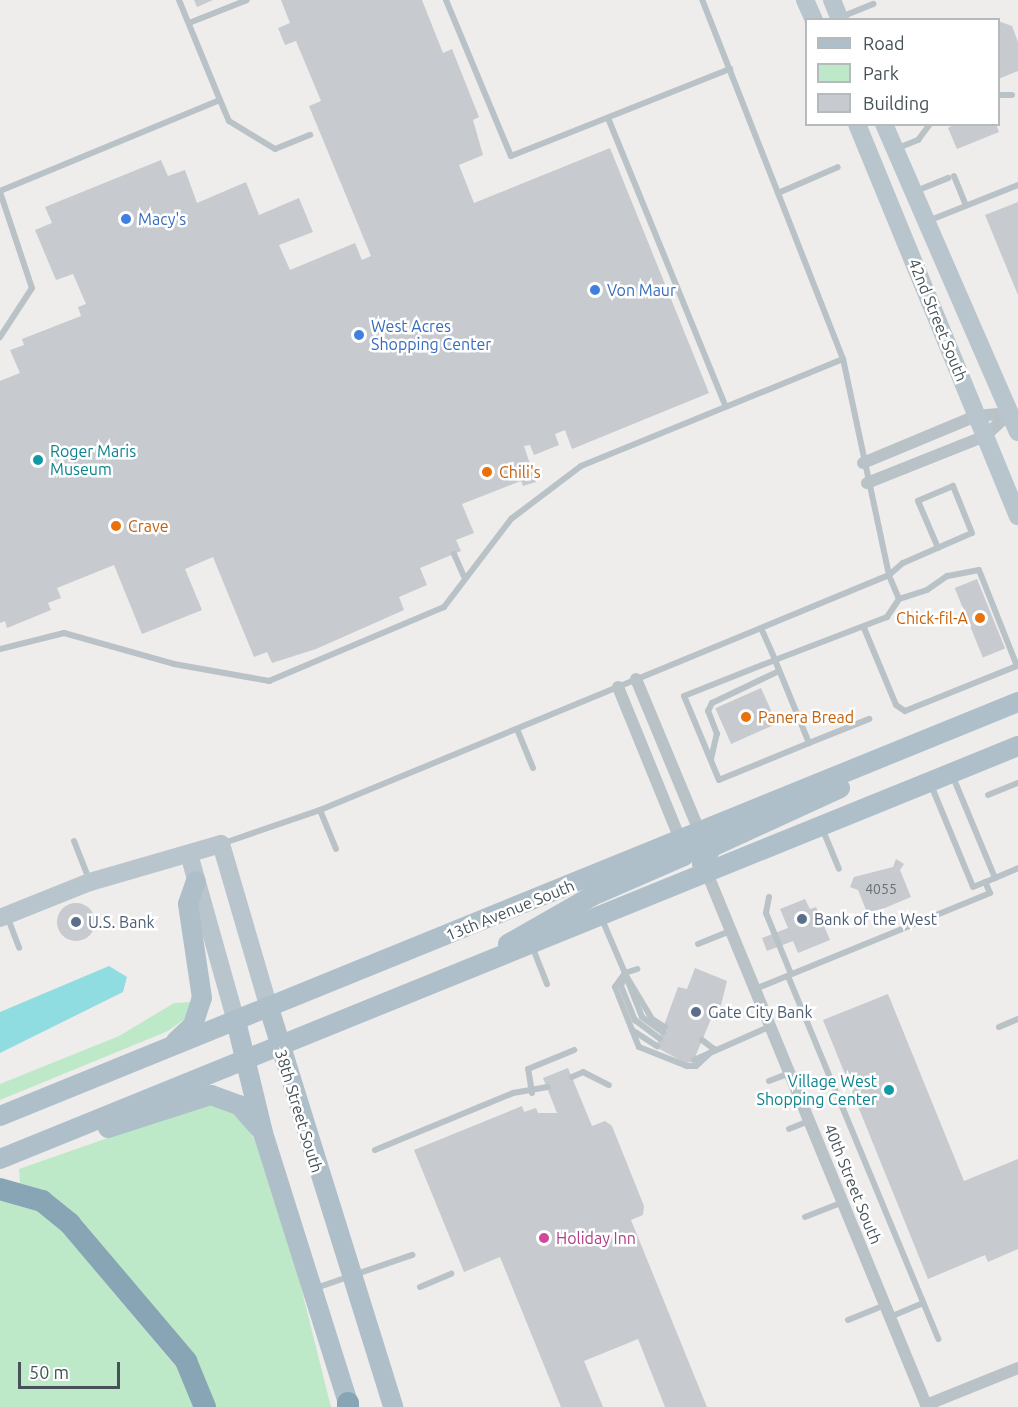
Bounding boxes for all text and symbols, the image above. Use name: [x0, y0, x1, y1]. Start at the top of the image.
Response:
legend: [805, 18, 1000, 126]
text: Road: [863, 33, 905, 53]
text: Park: [863, 63, 899, 83]
text: Building: [863, 93, 929, 113]
place label: Macy's: [138, 209, 186, 229]
marker: Macy's: [119, 212, 133, 226]
street label: 42nd Street South: [905, 256, 971, 384]
place label: Von Maur: [607, 280, 676, 300]
marker: Von Maur: [588, 283, 602, 297]
place label: West Acres Shopping Center: [371, 316, 491, 354]
marker: West Acres Shopping Center: [352, 328, 366, 342]
place label: Roger Maris Museum: [50, 441, 136, 479]
marker: Roger Maris Museum: [31, 453, 45, 467]
place label: Chili's: [499, 462, 541, 482]
marker: Chili's: [480, 465, 494, 479]
place label: Crave: [128, 516, 169, 536]
marker: Crave: [109, 519, 123, 533]
place label: Chick-fil-A: [896, 608, 968, 628]
marker: Chick-fil-A: [973, 611, 987, 625]
place label: Panera Bread: [758, 707, 854, 727]
marker: Panera Bread: [739, 710, 753, 724]
street label: 13th Avenue South: [443, 875, 577, 945]
house number: 4055: [865, 881, 897, 897]
place label: Bank of the West: [814, 909, 937, 929]
place label: U.S. Bank: [88, 912, 155, 932]
marker: Bank of the West: [795, 912, 809, 926]
marker: U.S. Bank: [69, 915, 83, 929]
place label: Gate City Bank: [708, 1002, 813, 1022]
marker: Gate City Bank: [689, 1005, 703, 1019]
street label: 38th Street South: [271, 1047, 327, 1175]
place label: Village West Shopping Center: [757, 1071, 877, 1109]
marker: Village West Shopping Center: [882, 1083, 896, 1097]
street label: 40th Street South: [820, 1121, 886, 1247]
place label: Holiday Inn: [556, 1228, 636, 1248]
marker: Holiday Inn: [537, 1231, 551, 1245]
scale bar: [21, 1350, 123, 1388]
text: 50 m: [29, 1362, 69, 1382]

